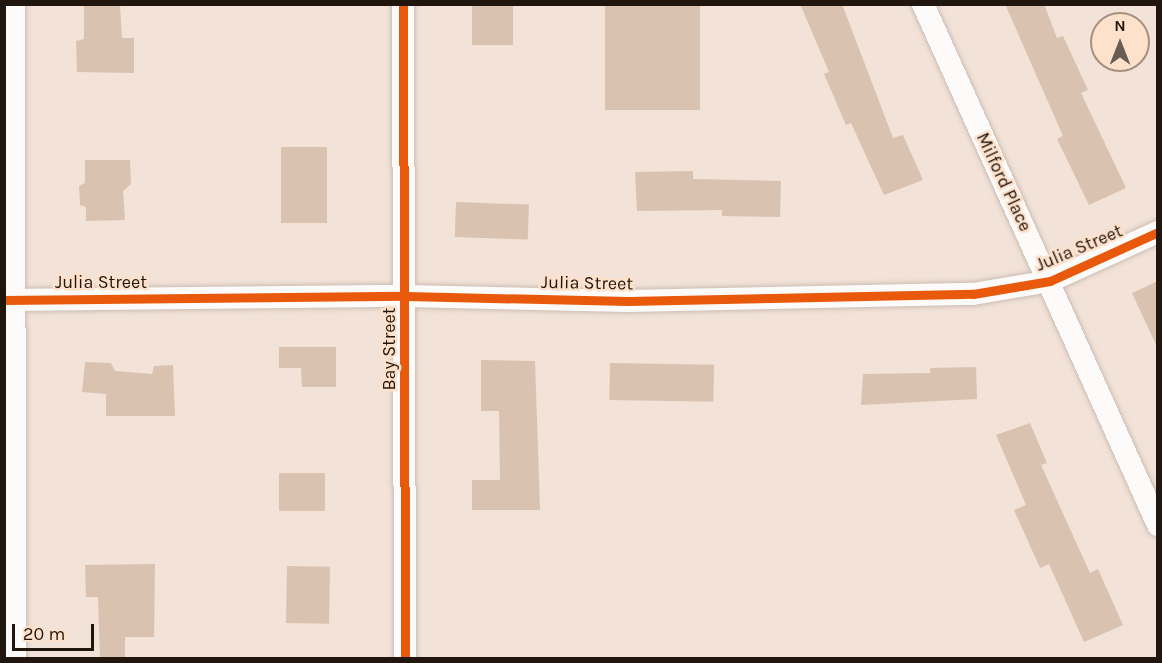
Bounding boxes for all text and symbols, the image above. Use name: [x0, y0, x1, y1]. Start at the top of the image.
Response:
north arrow: [1090, 12, 1150, 72]
text: N: [1114, 16, 1126, 35]
street label: Milford Place: [972, 129, 1036, 235]
street label: Julia Street: [1032, 220, 1126, 276]
street label: Julia Street: [55, 271, 147, 293]
street label: Julia Street: [541, 271, 633, 295]
street label: Bay Street: [378, 307, 400, 391]
scale bar: [15, 612, 98, 650]
text: 20 m: [23, 623, 65, 645]

